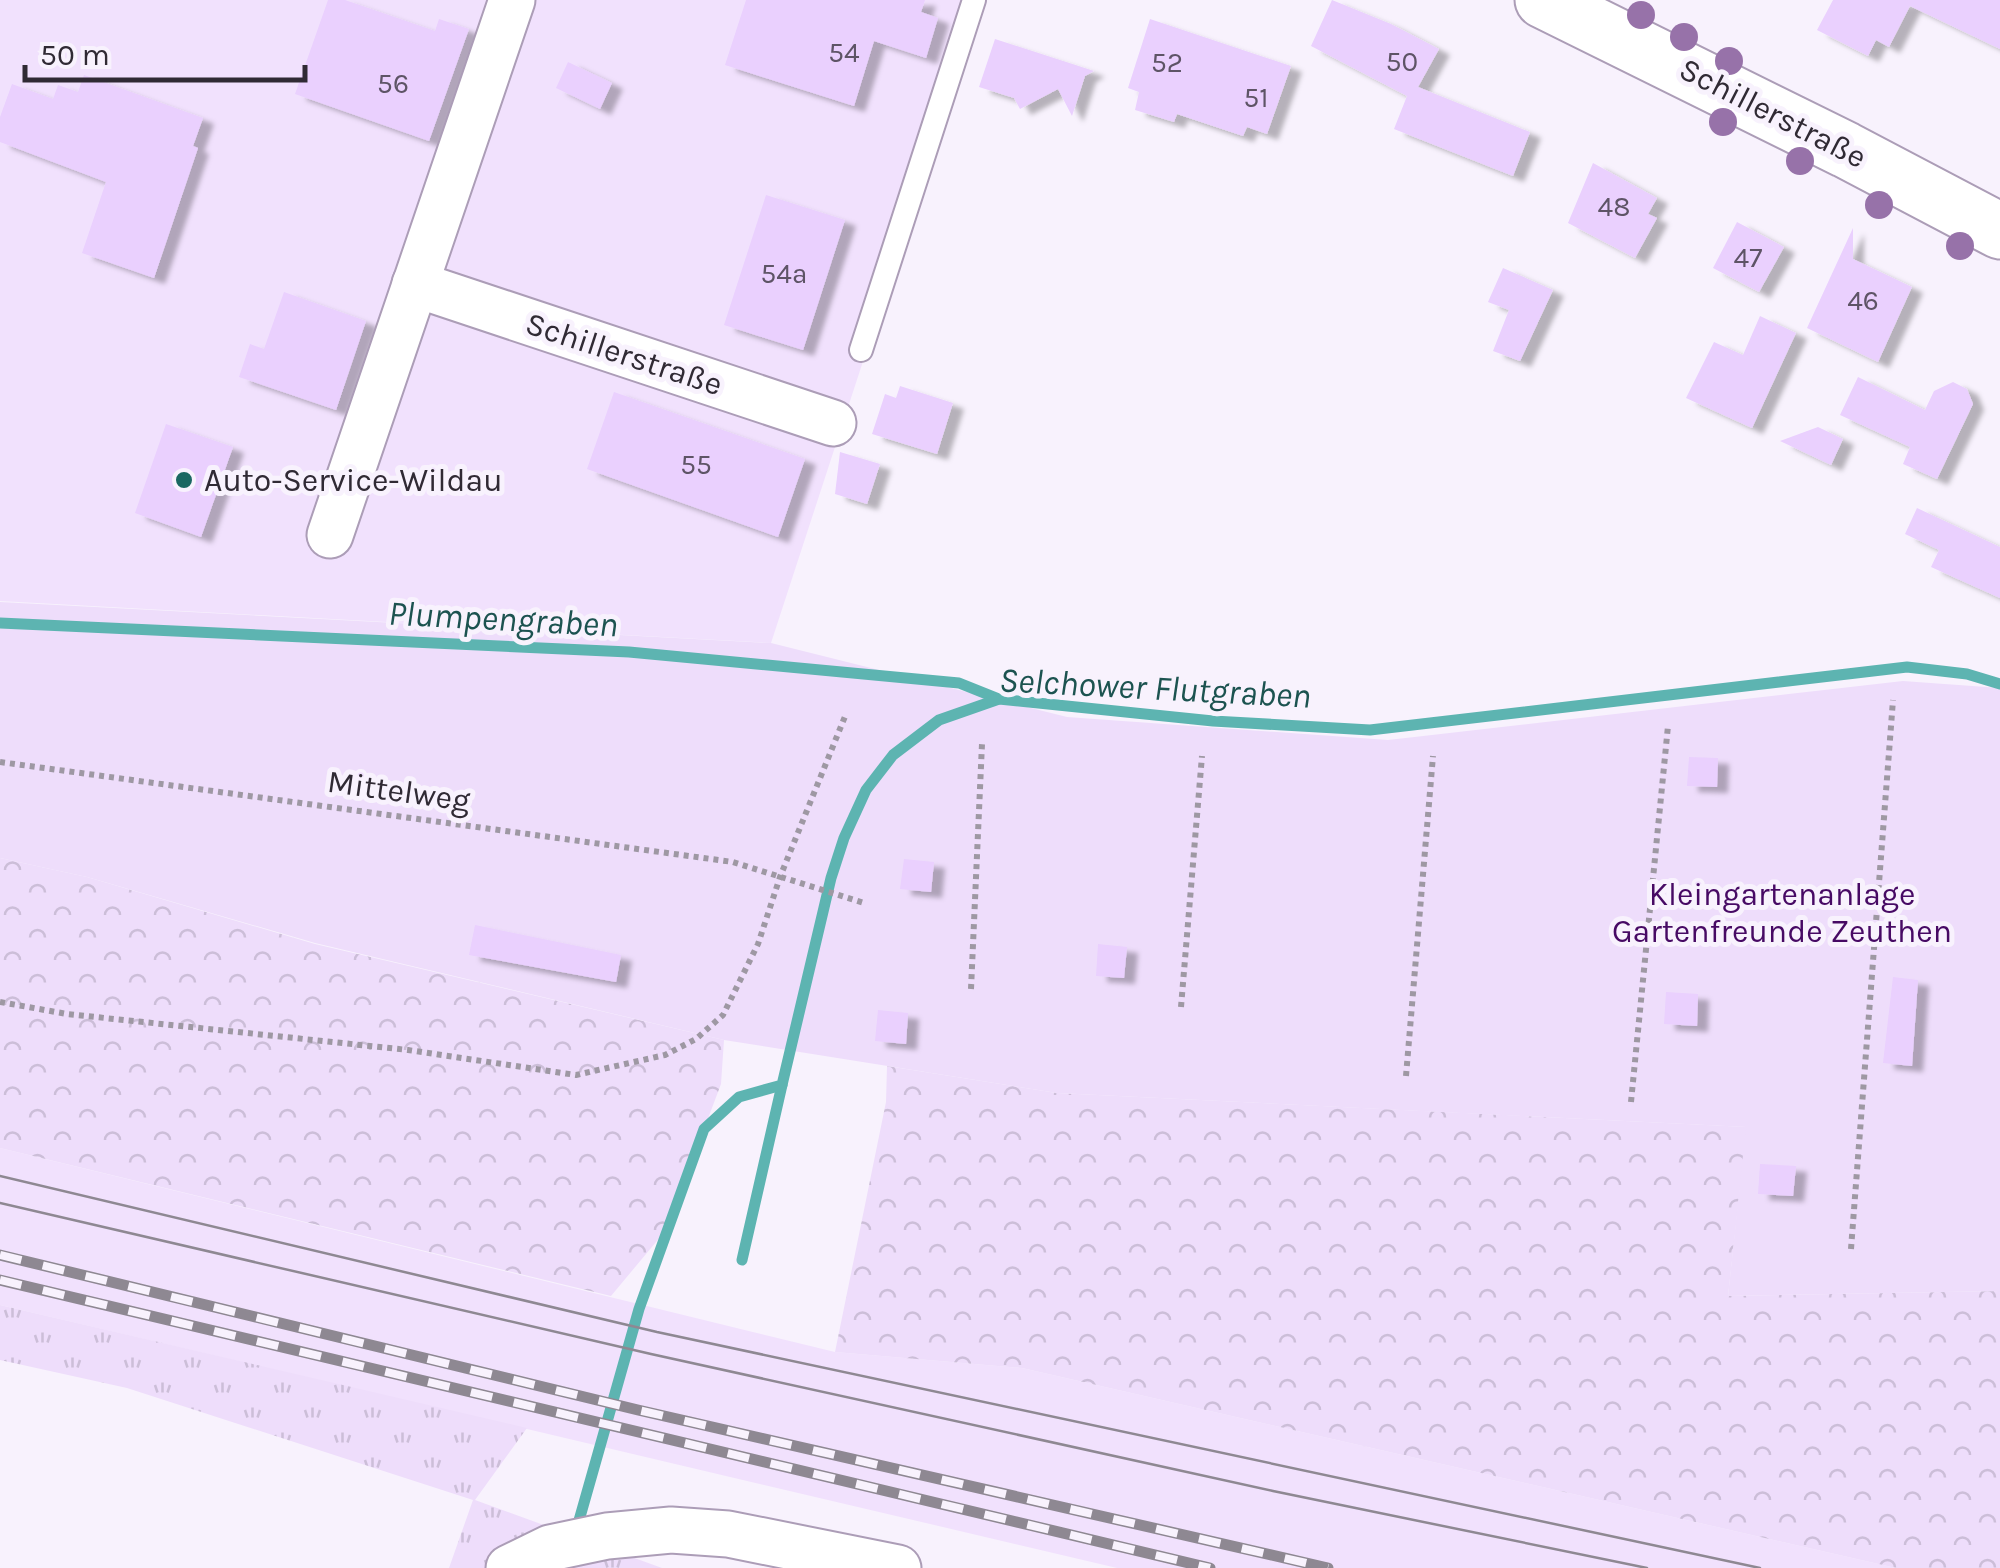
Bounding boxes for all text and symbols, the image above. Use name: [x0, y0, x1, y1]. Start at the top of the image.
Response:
scale bar: [25, 20, 305, 82]
house number: 54: [828, 36, 860, 69]
text: 50 m: [40, 37, 110, 73]
house number: 50: [1386, 45, 1418, 78]
house number: 52: [1151, 46, 1183, 79]
street label: Schillerstraße: [1673, 50, 1873, 176]
house number: 56: [377, 67, 409, 100]
house number: 51: [1243, 81, 1269, 114]
house number: 48: [1598, 190, 1630, 223]
house number: 47: [1734, 241, 1762, 274]
house number: 54a: [761, 257, 807, 290]
house number: 46: [1847, 284, 1879, 317]
street label: Schillerstraße: [521, 305, 727, 403]
house number: 55: [680, 448, 712, 481]
place label: Auto-Service-Wildau: [204, 462, 503, 499]
marker: Auto-Service-Wildau: [173, 469, 195, 491]
water label: Plumpengraben: [387, 593, 619, 645]
water label: Selchower Flutgraben: [998, 659, 1312, 717]
street label: Mittelweg: [325, 763, 473, 819]
park label: Kleingartenanlage Gartenfreunde Zeuthen: [1612, 876, 1952, 950]

